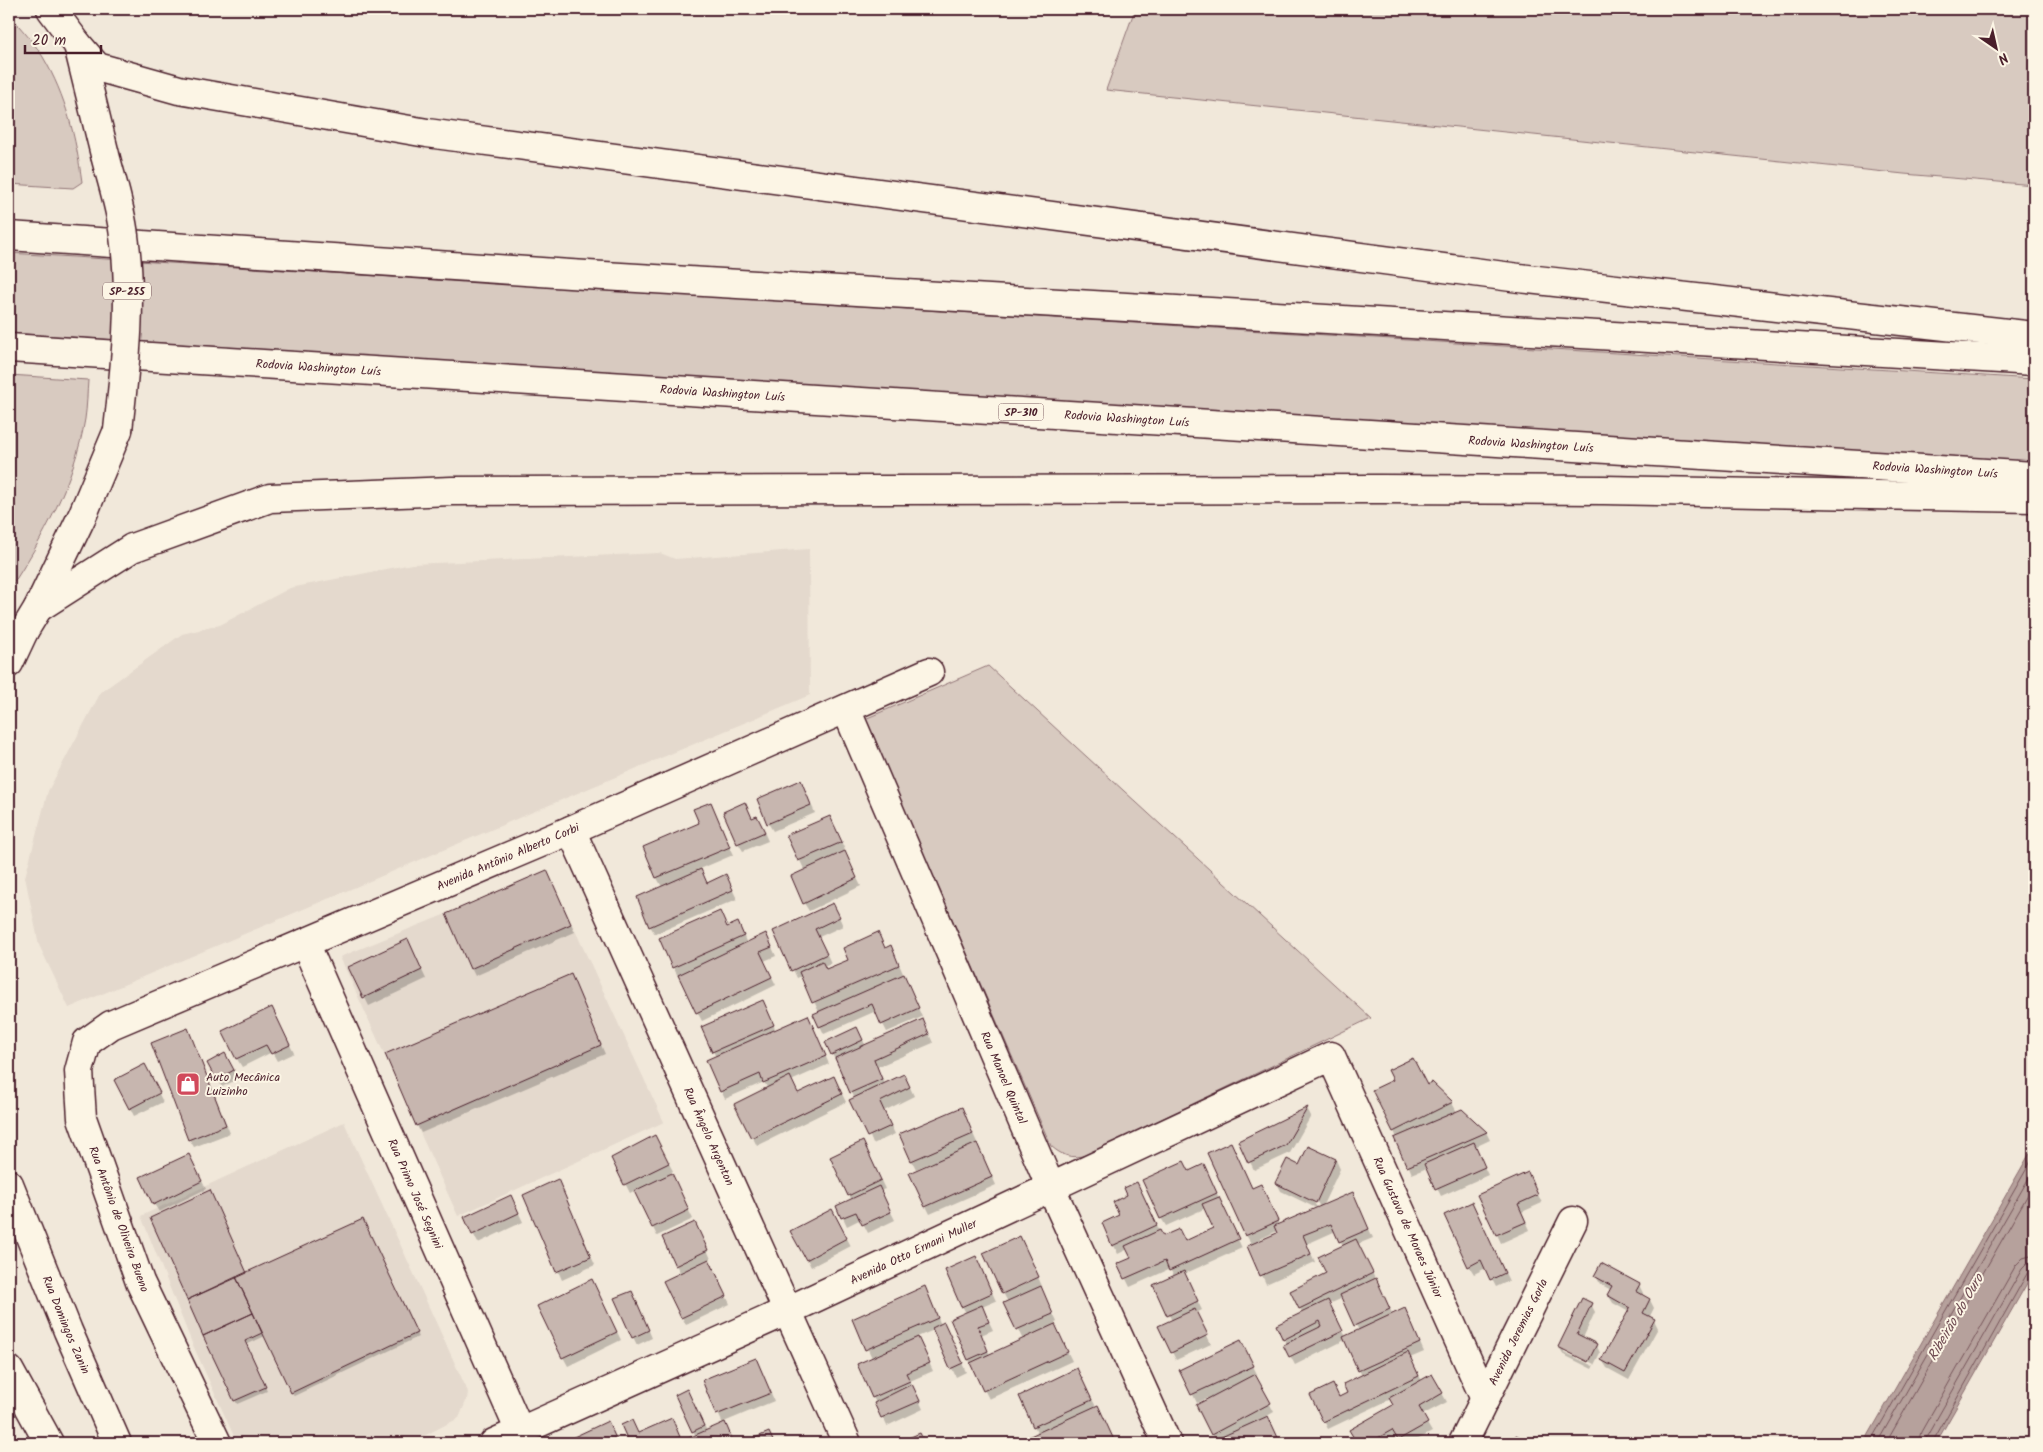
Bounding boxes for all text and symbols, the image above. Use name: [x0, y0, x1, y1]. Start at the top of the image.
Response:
scale bar: [25, 22, 101, 54]
north arrow: [1970, 22, 2020, 72]
text: 20 m: [32, 29, 66, 53]
text: N: [1993, 46, 2013, 70]
road number: SP-255: [103, 282, 151, 300]
street label: Rodovia Washington Luís: [255, 355, 382, 381]
street label: Rodovia Washington Luís: [659, 380, 786, 407]
road number: SP-310: [998, 404, 1044, 421]
street label: Rodovia Washington Luís: [1064, 406, 1190, 433]
street label: Rodovia Washington Luís: [1468, 431, 1594, 458]
street label: Rodovia Washington Luís: [1872, 457, 1998, 484]
street label: Avenida Antônio Alberto Corbi: [434, 818, 583, 896]
street label: Rua Manoel Quintal: [975, 1028, 1032, 1127]
place label: Auto Mecânica Luizinho: [206, 1068, 280, 1101]
shop icon: Auto Mecânica Luizinho: [175, 1071, 201, 1097]
street label: Rua Ângelo Argenton: [678, 1084, 739, 1189]
street label: Rua Primo José Segnini: [382, 1136, 448, 1253]
street label: Rua Antônio de Oliveira Bueno: [83, 1143, 154, 1295]
street label: Rua Gustavo de Moraes Júnior: [1367, 1154, 1448, 1302]
street label: Avenida Otto Ernani Muller: [847, 1214, 981, 1290]
water label: Ribeirão do Ouro: [1922, 1269, 1990, 1365]
street label: Rua Domingos Zanin: [37, 1273, 95, 1377]
street label: Avenida Jeremias Gorla: [1484, 1275, 1553, 1389]

